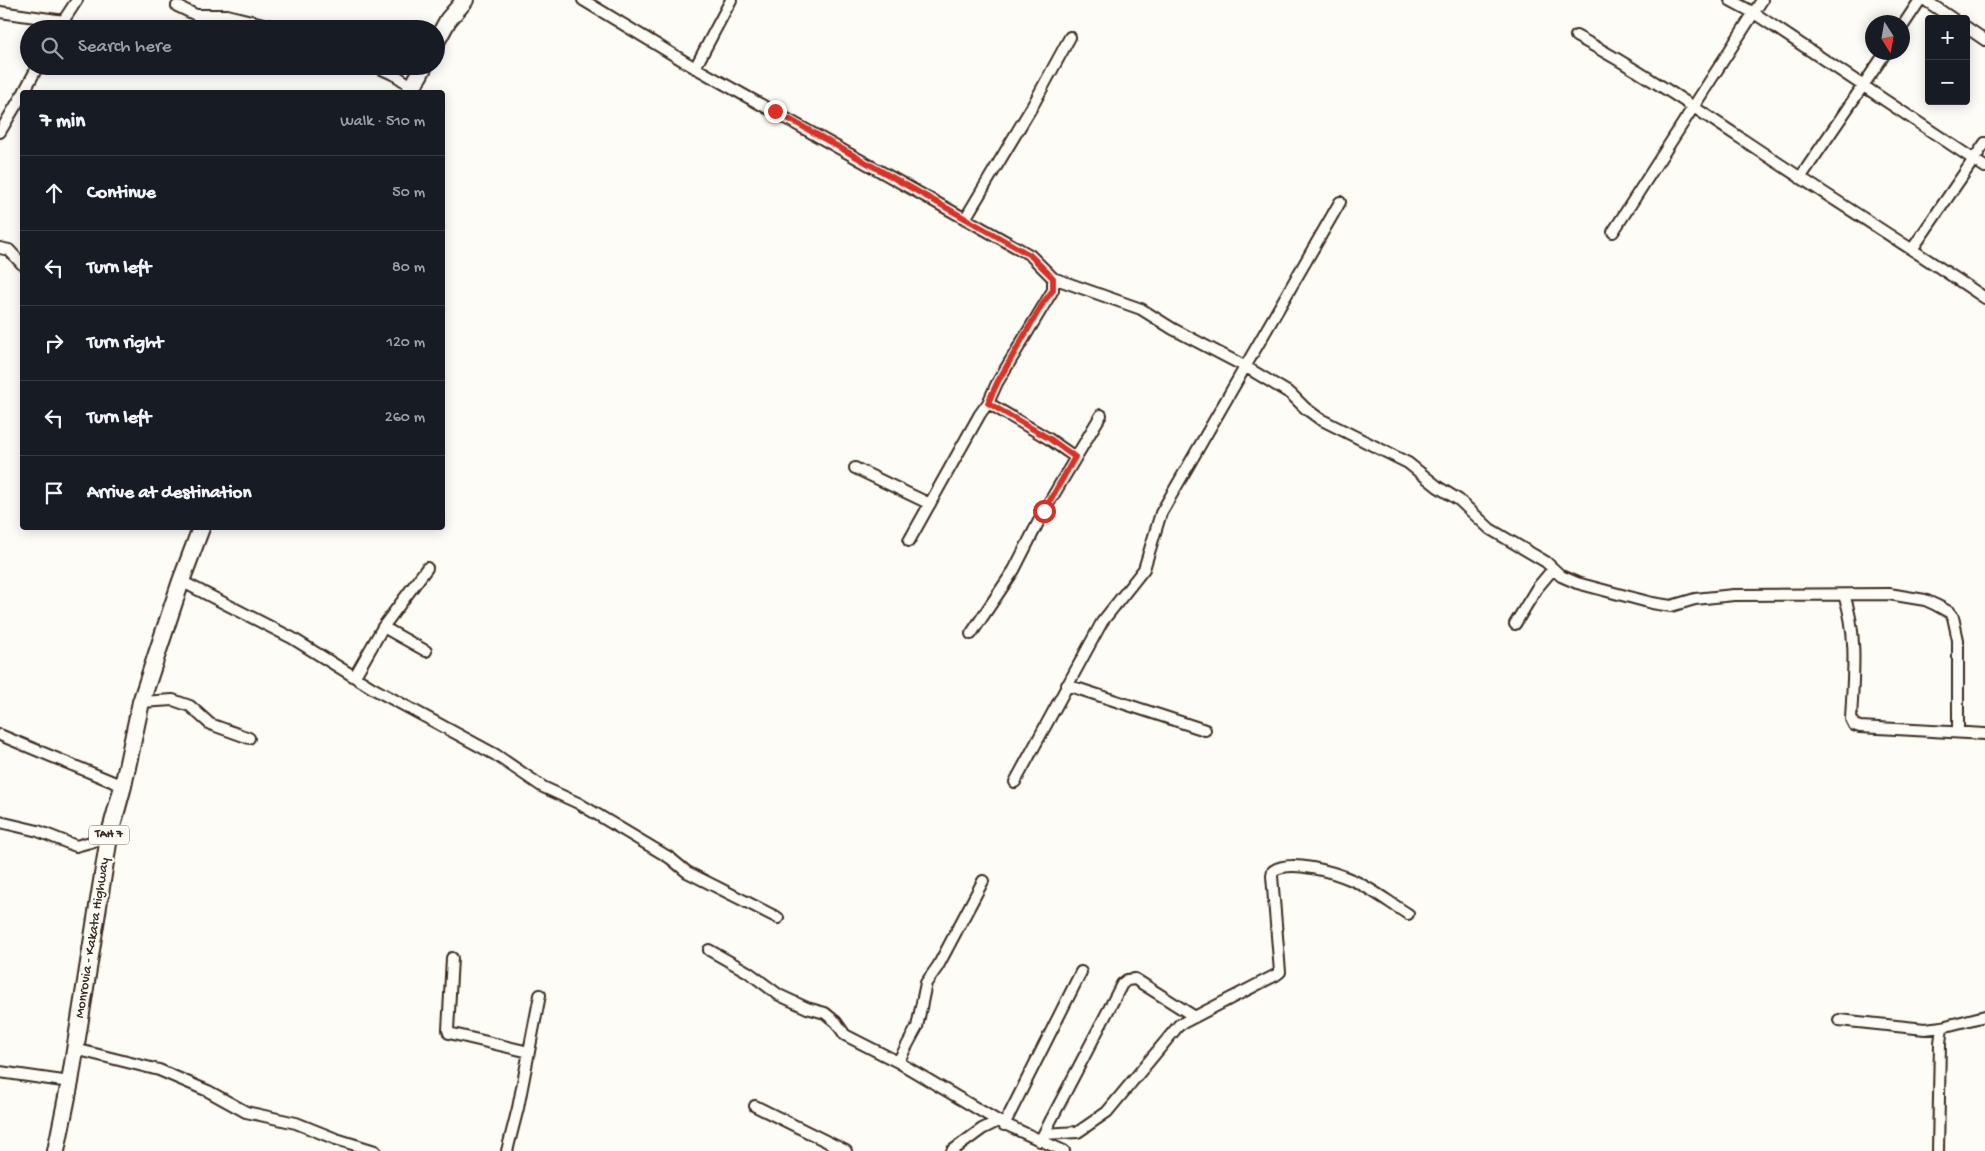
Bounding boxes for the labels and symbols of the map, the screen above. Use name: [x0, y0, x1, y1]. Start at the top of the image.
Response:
north arrow: [1865, 15, 1910, 60]
route end: [764, 100, 787, 123]
route start: [1033, 500, 1056, 523]
road number: TAH 7: [89, 826, 129, 844]
street label: Monrovia - Kakata Highway: [72, 856, 114, 1019]

